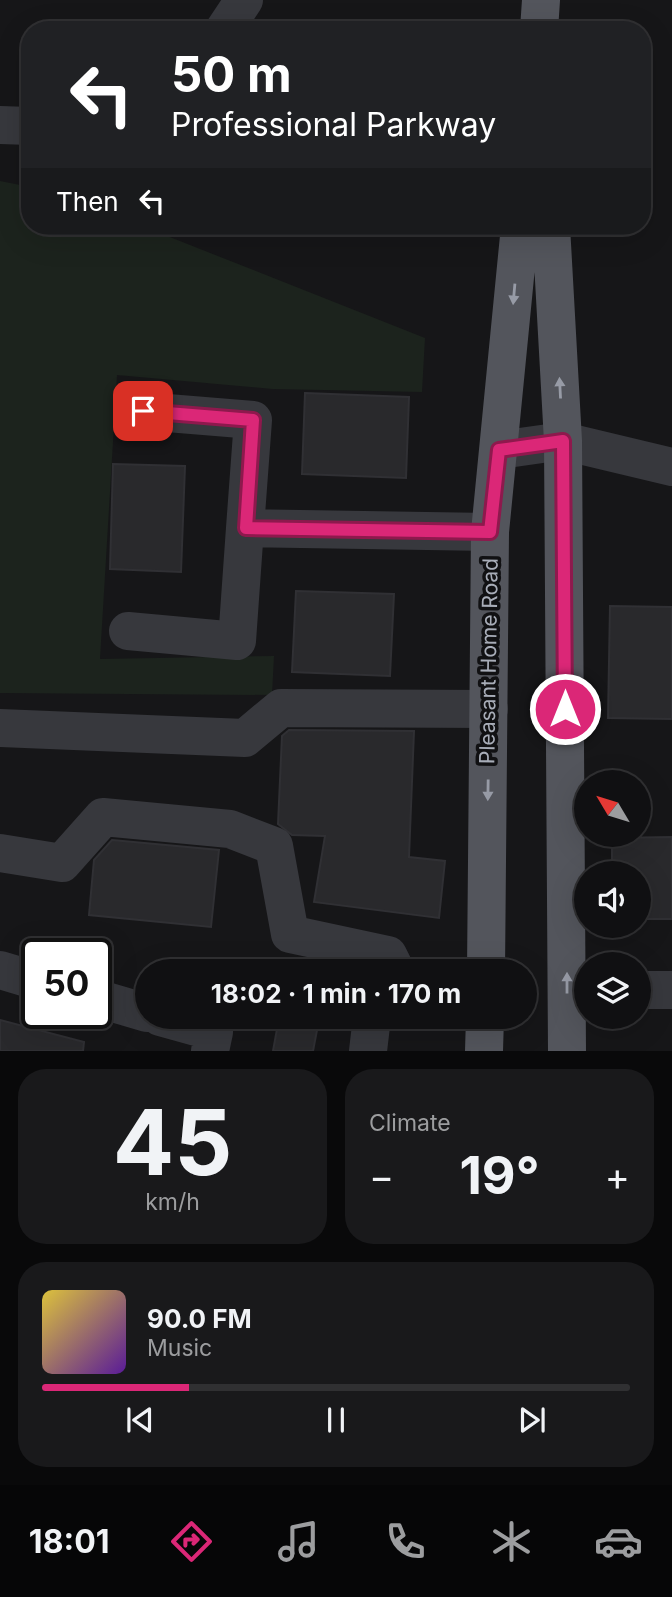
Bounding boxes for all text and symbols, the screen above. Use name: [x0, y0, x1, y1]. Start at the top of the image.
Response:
text: 50 m: [171, 45, 292, 104]
icon: left: [56, 49, 147, 140]
text: Professional Parkway: [171, 105, 496, 144]
icon: left: [133, 182, 171, 220]
text: Then: [56, 186, 119, 217]
one-way arrow: [508, 283, 519, 305]
one-way arrow: [554, 377, 565, 399]
pin: [113, 381, 173, 441]
icon: arrive: [124, 392, 162, 430]
street label: Pleasant Home Road: [474, 558, 503, 764]
position arrow: [528, 672, 602, 746]
north arrow: [574, 770, 651, 847]
map controls: [574, 770, 651, 1029]
one-way arrow: [482, 779, 494, 801]
button: sound: [574, 861, 651, 938]
speed limit sign: 50: [21, 938, 112, 1029]
button: layers: [574, 952, 651, 1029]
one-way arrow: [561, 972, 573, 994]
text: 18:02 · 1 min · 170 m: [211, 978, 461, 1009]
text: 45: [113, 1087, 232, 1197]
text: Climate: [369, 1109, 451, 1137]
text: 19°: [459, 1144, 540, 1207]
text: −: [369, 1153, 394, 1199]
text: +: [605, 1153, 630, 1199]
text: km/h: [145, 1188, 200, 1216]
text: 90.0 FM: [147, 1303, 252, 1334]
text: Music: [147, 1334, 212, 1362]
icon: previous: [121, 1401, 159, 1439]
icon: pause: [317, 1401, 355, 1439]
icon: next: [513, 1401, 551, 1439]
icon: directions: [167, 1517, 216, 1566]
icon: music: [274, 1517, 323, 1566]
icon: phone: [381, 1517, 430, 1566]
icon: climate: [487, 1517, 536, 1566]
icon: car: [594, 1517, 643, 1566]
text: 18:01: [29, 1522, 110, 1561]

